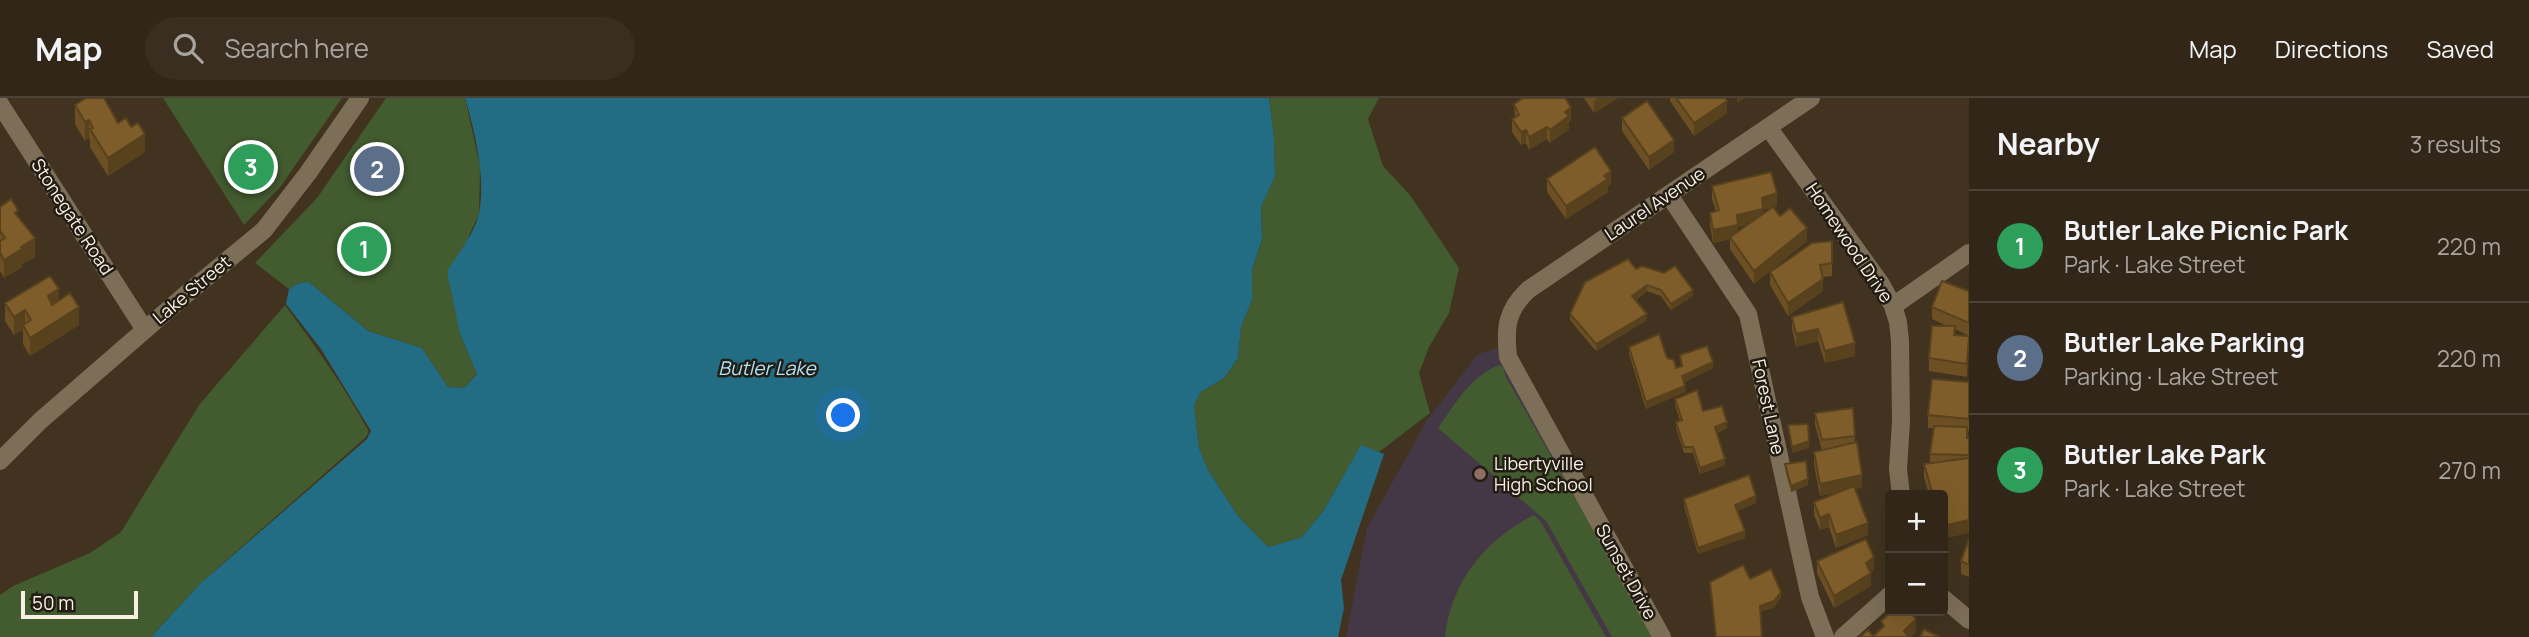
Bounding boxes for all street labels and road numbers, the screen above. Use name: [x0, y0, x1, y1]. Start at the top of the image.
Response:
street label: Stonegate Road: [26, 154, 119, 279]
street label: Laurel Avenue: [1600, 161, 1709, 246]
street label: Homewood Drive: [1801, 178, 1899, 307]
street label: Lake Street: [147, 250, 235, 329]
street label: Forest Lane: [1747, 357, 1791, 457]
street label: Sunset Drive: [1591, 520, 1663, 623]

